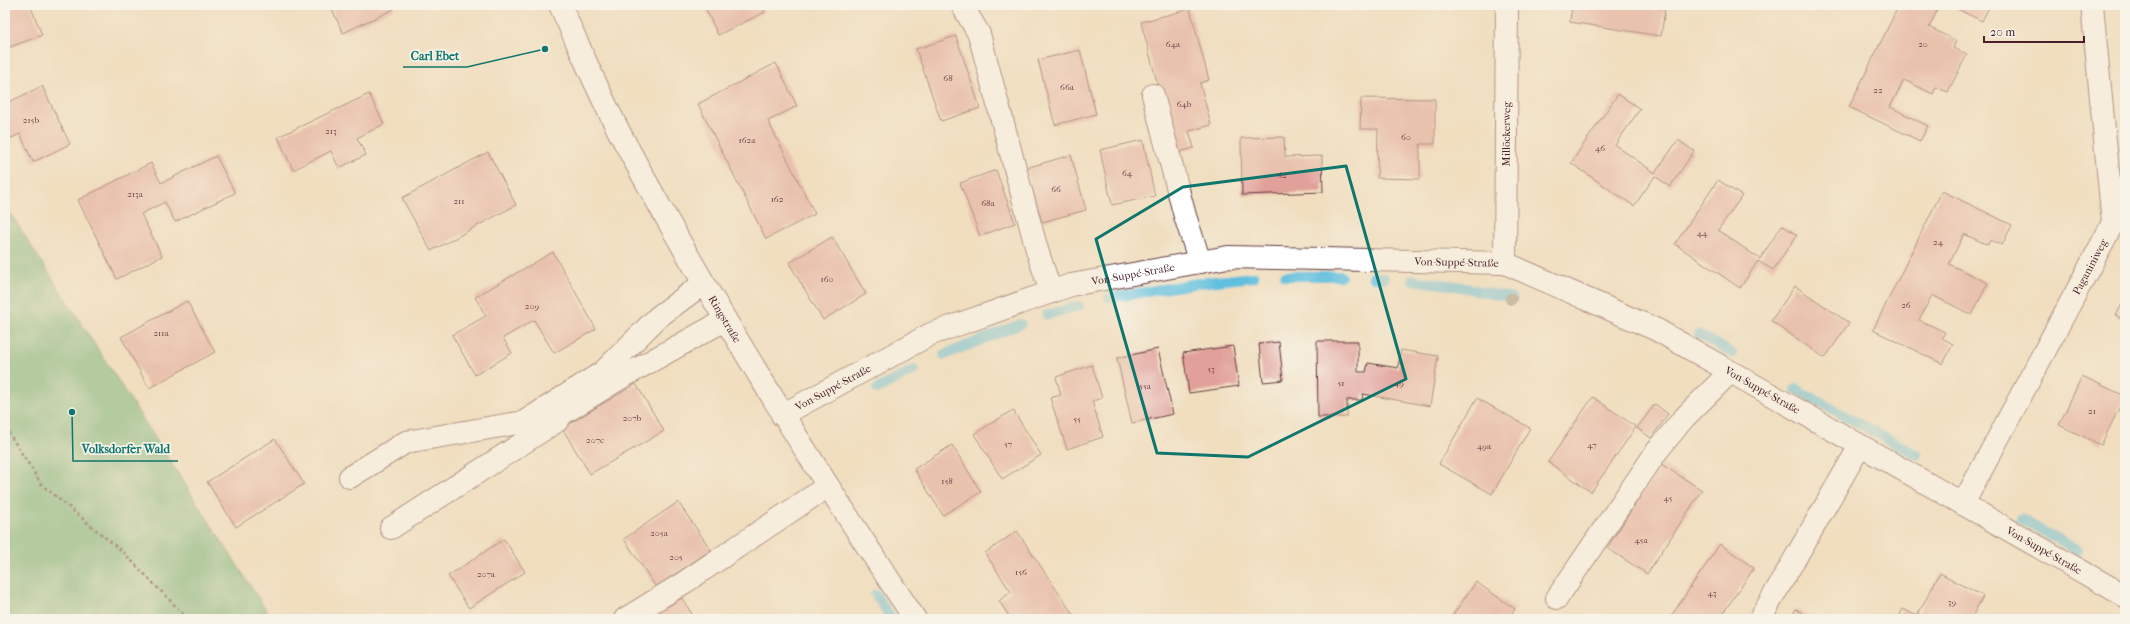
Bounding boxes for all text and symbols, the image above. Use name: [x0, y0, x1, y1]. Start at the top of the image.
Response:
scale bar: [1984, 18, 2084, 44]
text: 20 m: [1990, 25, 2015, 39]
house number: 64a: [1166, 39, 1181, 49]
house number: 20: [1918, 39, 1928, 49]
callout: Carl Ebet: [403, 43, 467, 67]
text: Carl Ebet: [411, 49, 460, 63]
house number: 68: [943, 73, 953, 83]
house number: 66a: [1060, 82, 1075, 92]
house number: 22: [1873, 85, 1883, 95]
house number: 64b: [1177, 99, 1192, 109]
street label: Millöckerweg: [1500, 101, 1513, 166]
house number: 215b: [23, 115, 39, 125]
house number: 213: [325, 126, 337, 136]
house number: 60: [1401, 132, 1411, 142]
house number: 162a: [739, 135, 756, 145]
house number: 46: [1595, 143, 1605, 153]
house number: 64: [1122, 168, 1133, 178]
house number: 62: [1277, 170, 1287, 180]
house number: 66: [1051, 184, 1061, 194]
house number: 213a: [127, 189, 144, 199]
house number: 162: [771, 194, 784, 204]
house number: 211: [453, 196, 465, 206]
house number: 68a: [981, 198, 996, 208]
house number: 44: [1697, 228, 1708, 238]
house number: 24: [1933, 237, 1944, 247]
street label: Paganiniweg: [2070, 237, 2110, 297]
street label: Von-Suppé-Straße: [1413, 255, 1499, 270]
street label: Von-Suppé-Straße: [1090, 261, 1176, 288]
house number: 160: [820, 274, 834, 284]
street label: Ringstraße: [705, 293, 744, 346]
house number: 26: [1901, 300, 1911, 310]
house number: 209: [525, 301, 539, 311]
house number: 211a: [153, 328, 169, 338]
street label: Von-Suppé-Straße: [792, 362, 874, 414]
street label: Von-Suppé-Straße: [1722, 363, 1803, 417]
house number: 53: [1207, 364, 1215, 374]
house number: 51: [1337, 378, 1345, 388]
house number: 49: [1394, 378, 1404, 388]
house number: 55a: [1139, 381, 1152, 391]
house number: 21: [2088, 406, 2096, 416]
house number: 207b: [623, 413, 642, 423]
house number: 55: [1073, 414, 1081, 424]
house number: 207c: [586, 435, 604, 445]
callout: Volksdorfer Wald: [73, 437, 178, 461]
house number: 57: [1004, 439, 1013, 449]
house number: 47: [1587, 440, 1597, 450]
house number: 49a: [1477, 441, 1492, 451]
text: Volksdorfer Wald: [81, 442, 171, 456]
house number: 158: [941, 476, 953, 486]
house number: 45: [1664, 493, 1673, 503]
street label: Von-Suppé-Straße: [2003, 524, 2084, 577]
house number: 205a: [650, 528, 669, 538]
house number: 45a: [1634, 535, 1648, 545]
house number: 205: [669, 552, 683, 562]
house number: 156: [1015, 567, 1027, 577]
house number: 207a: [477, 569, 496, 579]
house number: 43: [1707, 588, 1717, 598]
house number: 39: [1948, 597, 1956, 607]

